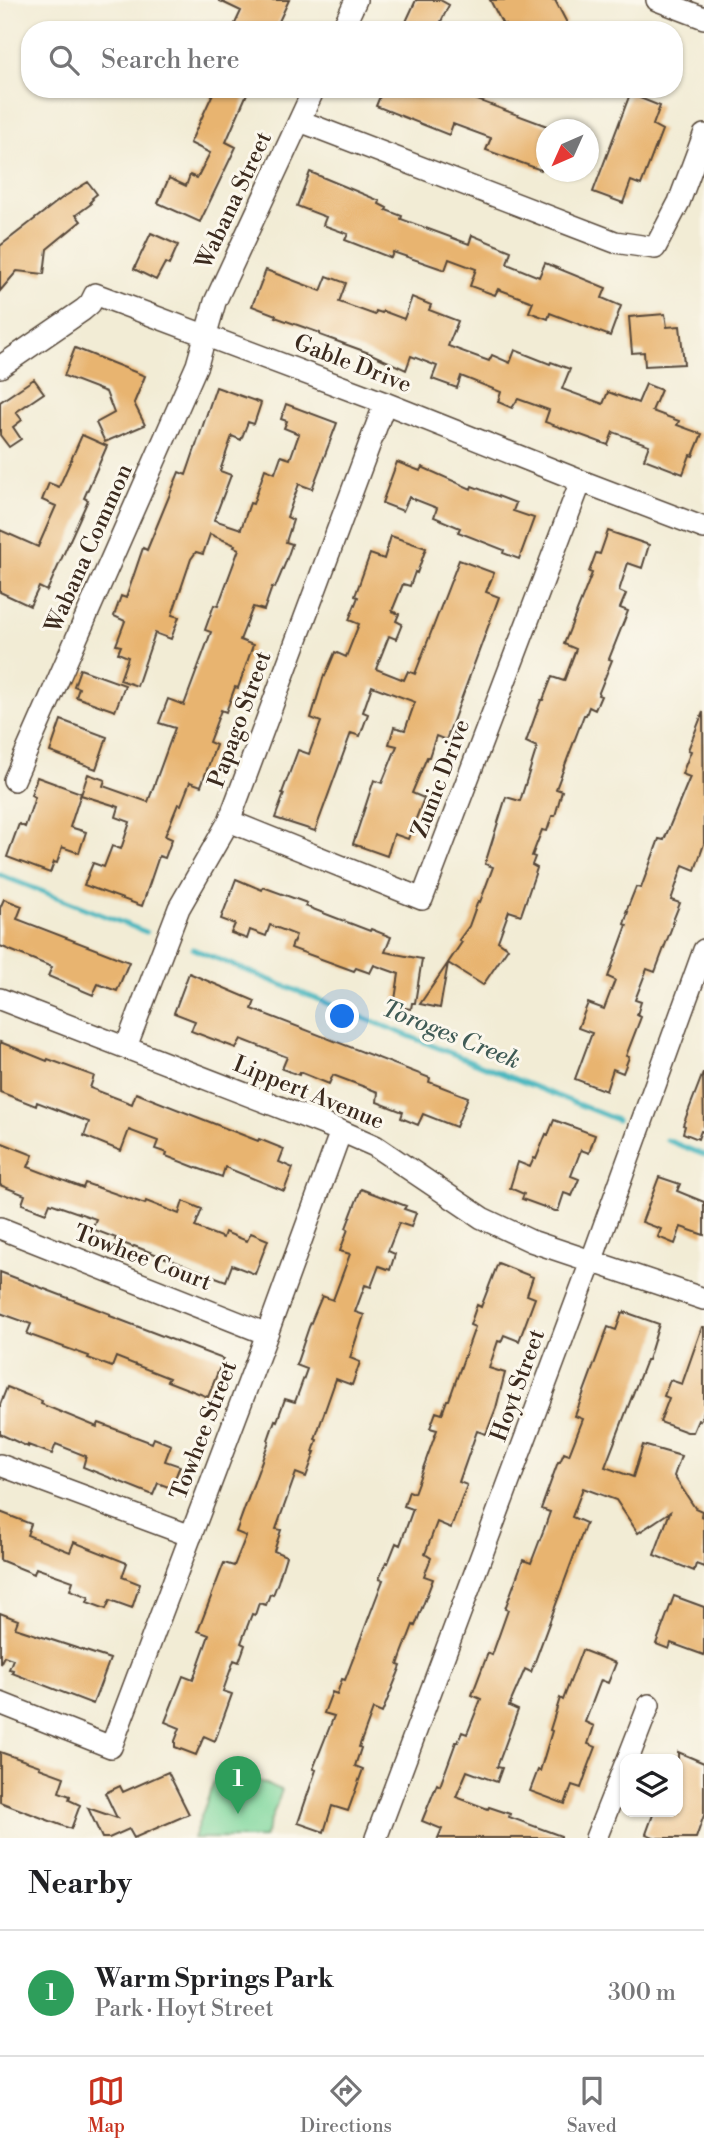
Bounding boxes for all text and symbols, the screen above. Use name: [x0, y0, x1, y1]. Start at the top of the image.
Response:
search box: [21, 21, 683, 98]
icon: search: [45, 41, 83, 79]
text: Search here: [101, 44, 240, 76]
north arrow: [536, 119, 599, 182]
street label: Wabana Street: [189, 127, 278, 274]
street label: Gable Drive: [290, 329, 415, 399]
street label: Wabana Common: [39, 460, 139, 638]
street label: Papago Street: [202, 647, 278, 791]
street label: Zunic Drive: [406, 715, 476, 841]
water label: Toroges Creek: [377, 994, 524, 1076]
your location: [325, 999, 359, 1033]
street label: Lippert Avenue: [229, 1050, 388, 1136]
street label: Towhee Court: [70, 1219, 215, 1297]
street label: Hoyt Street: [485, 1325, 551, 1445]
street label: Towhee Street: [165, 1357, 243, 1504]
map controls: [620, 1754, 683, 1817]
button: layers: [620, 1754, 683, 1817]
pin: 1: [215, 1756, 261, 1814]
text: Nearby: [28, 1865, 132, 1903]
text: Warm Springs Park: [95, 1963, 334, 1995]
text: 1: [45, 1979, 57, 2007]
text: 300 m: [608, 1979, 676, 2007]
text: Park · Hoyt Street: [95, 1995, 274, 2023]
tab: Map: [87, 2072, 125, 2138]
tab: Directions: [300, 2072, 392, 2138]
tab: Saved: [567, 2072, 617, 2138]

